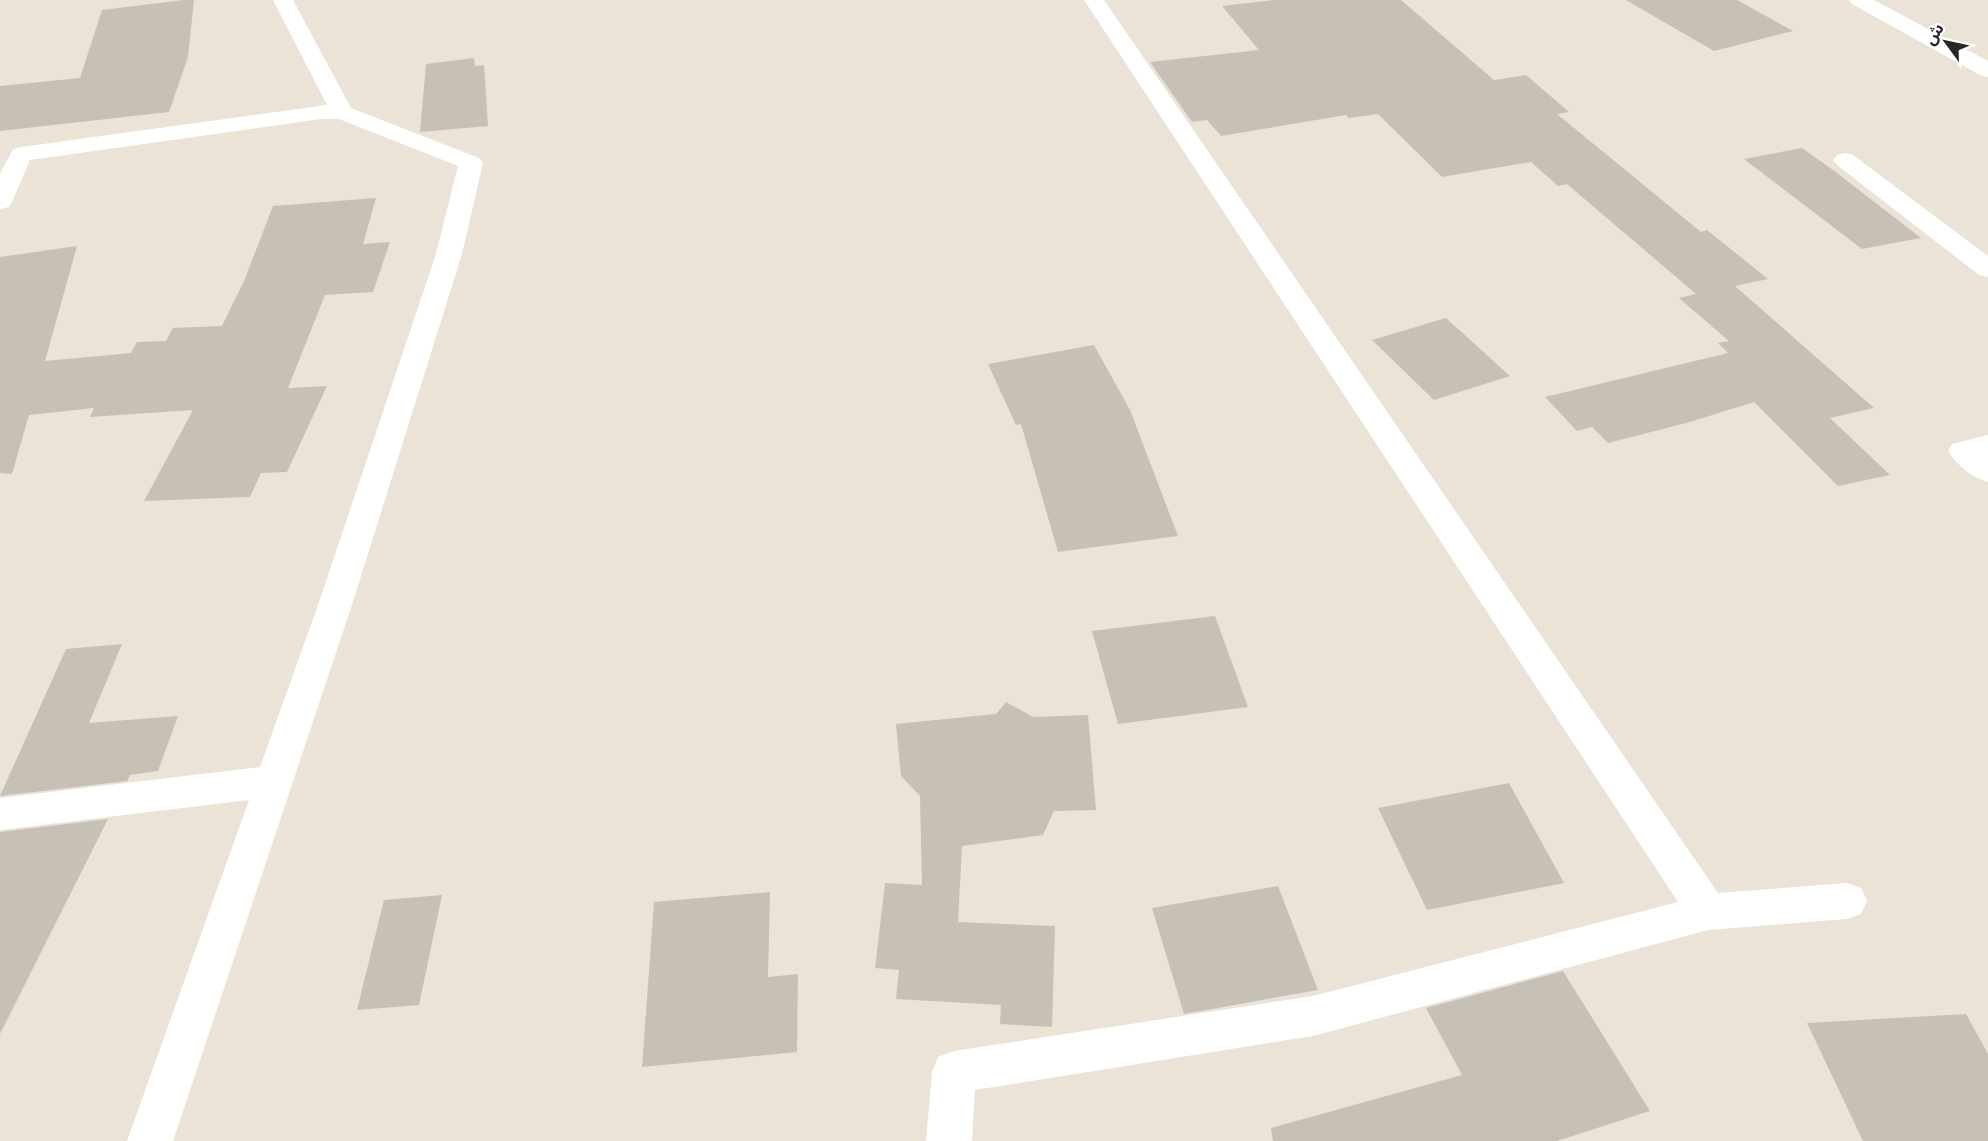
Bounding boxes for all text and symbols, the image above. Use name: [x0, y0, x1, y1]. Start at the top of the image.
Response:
north arrow: [1916, 12, 1976, 72]
text: ش: [1920, 20, 1948, 48]

